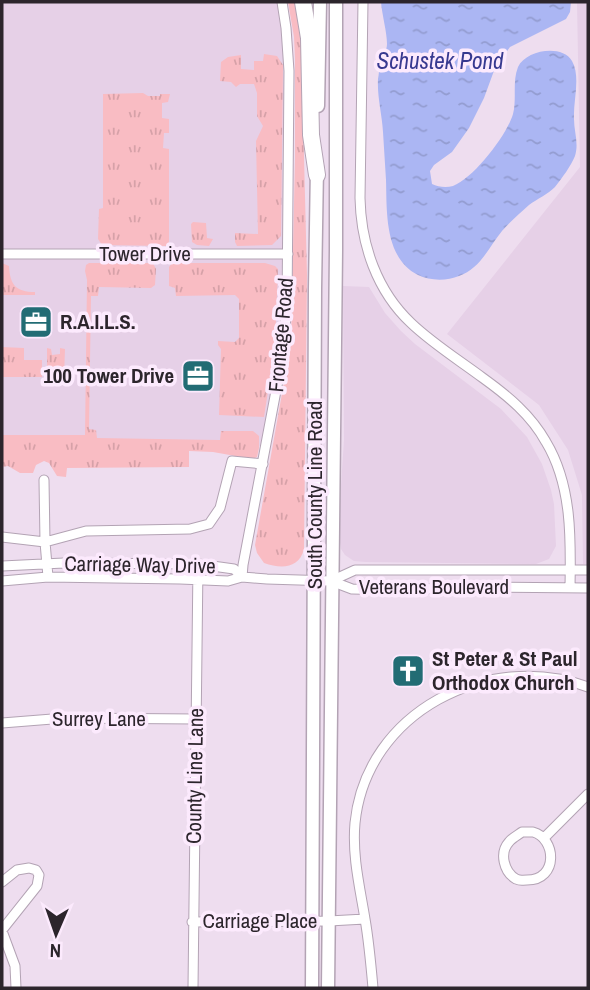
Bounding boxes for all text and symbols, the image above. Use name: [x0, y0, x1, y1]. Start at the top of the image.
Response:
water label: Schustek Pond: [377, 45, 504, 76]
street label: Tower Drive: [99, 239, 191, 268]
street label: Frontage Road: [261, 276, 300, 393]
office icon: R.A.I.L.S.: [17, 303, 55, 341]
place label: R.A.I.L.S.: [60, 307, 136, 336]
office icon: 100 Tower Drive: [179, 357, 217, 395]
place label: 100 Tower Drive: [43, 361, 174, 390]
street label: South County Line Road: [300, 401, 329, 589]
street label: Carriage Way Drive: [64, 549, 216, 580]
street label: Veterans Boulevard: [359, 572, 509, 601]
place label: St Peter & St Paul Orthodox Church: [432, 644, 577, 697]
church icon: St Peter & St Paul Orthodox Church: [389, 652, 427, 690]
street label: Surrey Lane: [52, 704, 146, 733]
street label: County Line Lane: [179, 708, 210, 844]
north arrow: [21, 899, 91, 969]
street label: Carriage Place: [203, 906, 317, 935]
text: N: [49, 938, 61, 964]

